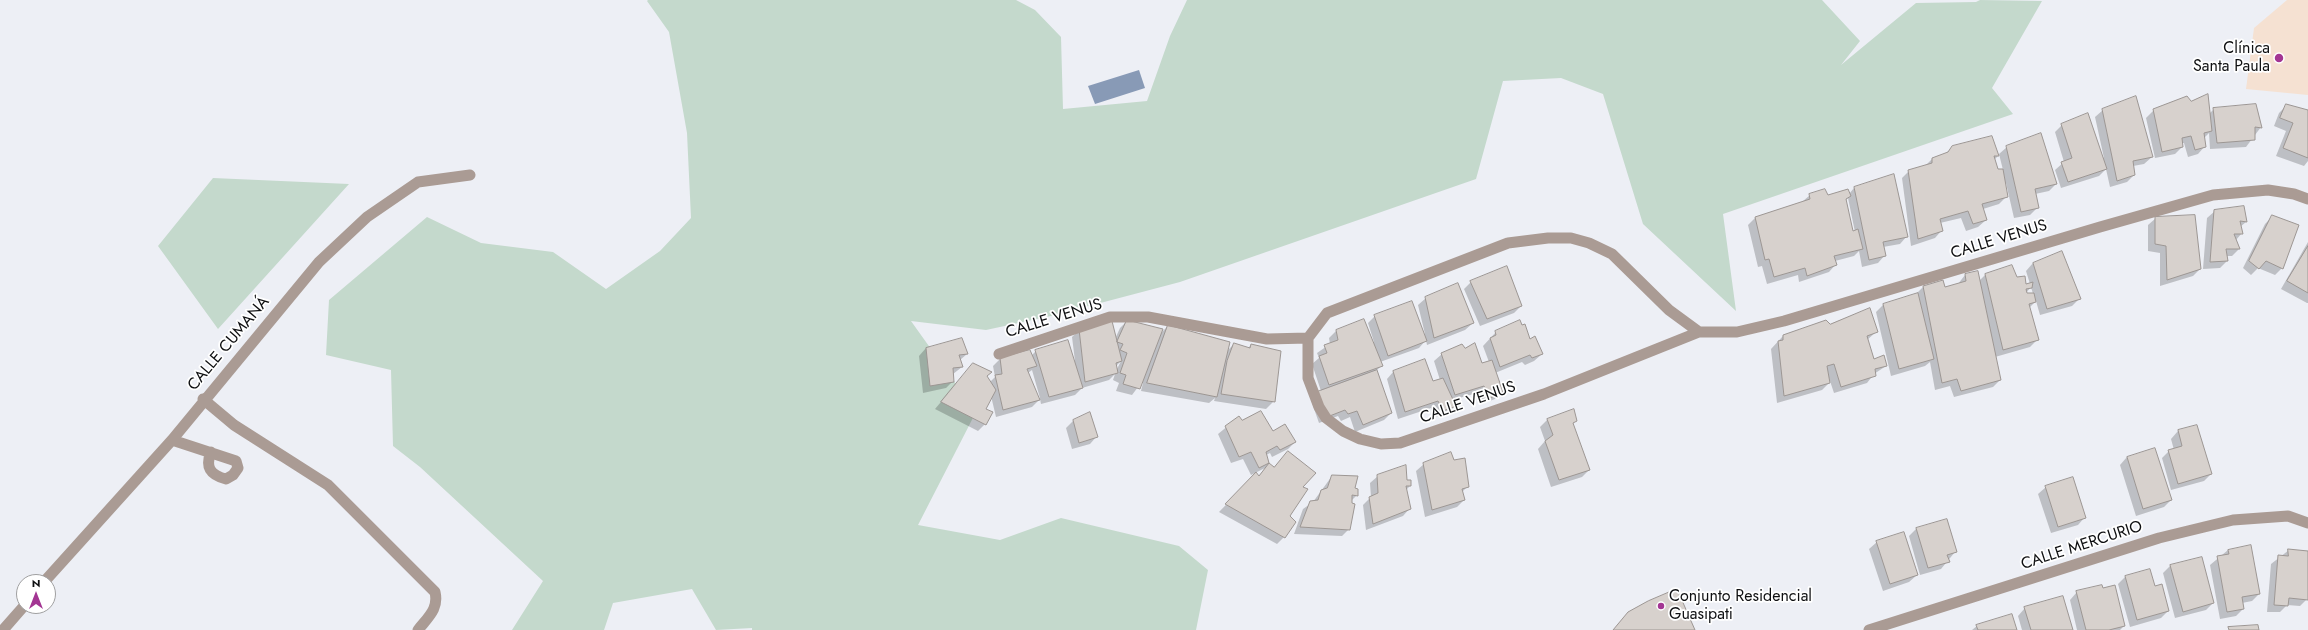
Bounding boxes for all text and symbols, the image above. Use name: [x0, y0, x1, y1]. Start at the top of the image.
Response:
place label: Clínica Santa Paula: [2193, 39, 2270, 77]
marker: Clínica Santa Paula: [2273, 52, 2285, 64]
street label: CALLE VENUS: [1948, 216, 2050, 264]
street label: CALLE CUMANÁ: [184, 293, 274, 395]
street label: CALLE VENUS: [1003, 295, 1105, 343]
street label: CALLE VENUS: [1418, 378, 1518, 428]
street label: CALLE MERCURIO: [2019, 517, 2145, 575]
north arrow: [16, 574, 56, 614]
text: N: [32, 575, 40, 591]
place label: Conjunto Residencial Guasipati: [1669, 587, 1812, 625]
marker: Conjunto Residencial Guasipati: [1656, 601, 1666, 611]

